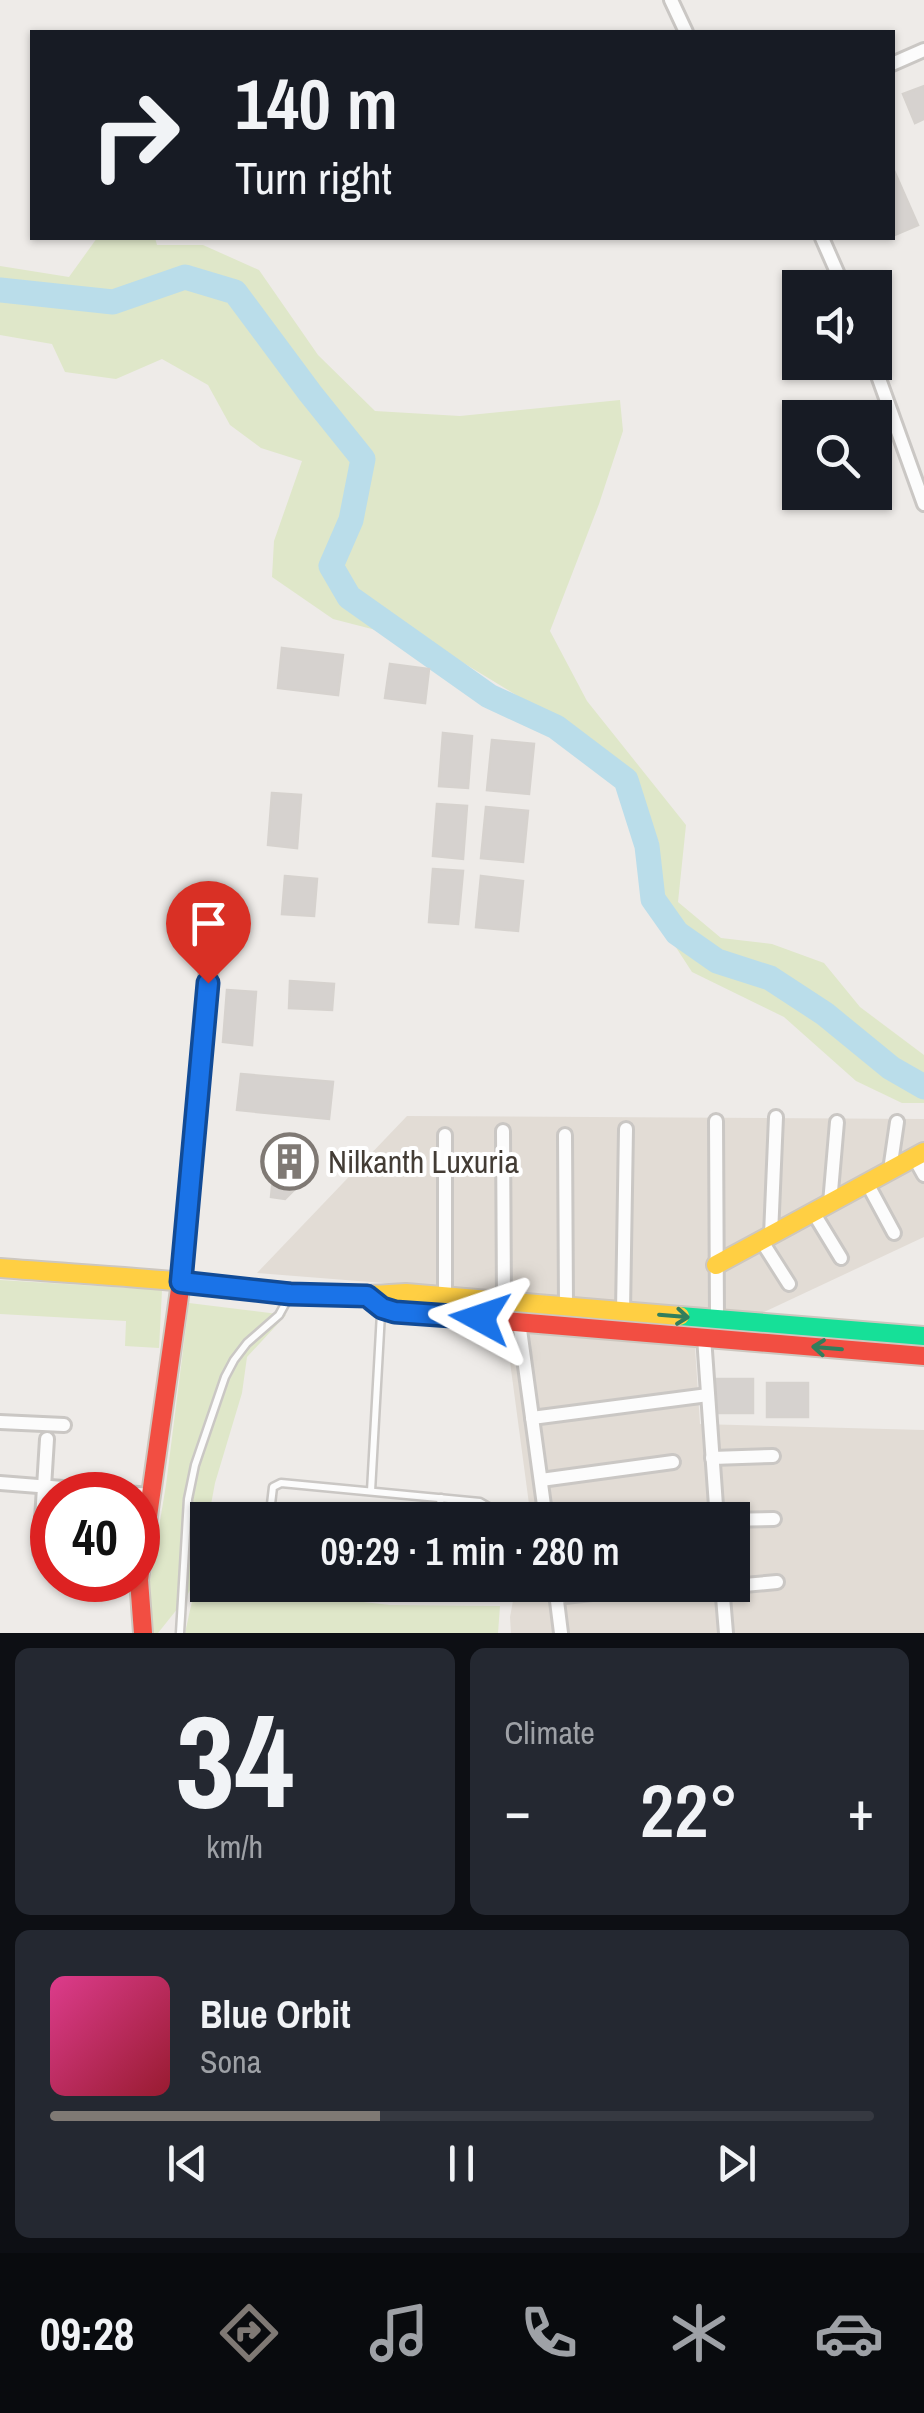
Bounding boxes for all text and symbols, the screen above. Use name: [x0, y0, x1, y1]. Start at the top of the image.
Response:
text: 140 m: [235, 57, 398, 151]
icon: right: [70, 70, 200, 200]
text: Turn right: [235, 147, 392, 208]
map controls: [782, 270, 892, 510]
button: sound: [782, 270, 892, 380]
button: search: [782, 400, 892, 510]
pin: [166, 881, 251, 984]
icon: arrive: [181, 896, 236, 951]
building icon: Nilkanth Luxuria: [259, 1132, 319, 1192]
place label: Nilkanth Luxuria: [328, 1140, 519, 1183]
position arrow: [428, 1266, 532, 1370]
one-way arrow: [657, 1306, 689, 1325]
one-way arrow: [811, 1338, 843, 1357]
speed limit sign: 40: [30, 1472, 160, 1602]
text: 09:29 · 1 min · 280 m: [320, 1526, 620, 1577]
text: 34: [175, 1672, 294, 1848]
text: Climate: [505, 1711, 595, 1754]
text: 22°: [640, 1759, 738, 1860]
text: −: [505, 1773, 531, 1847]
text: +: [848, 1773, 874, 1847]
text: km/h: [206, 1825, 263, 1868]
text: Blue Orbit: [200, 1989, 351, 2040]
text: Sona: [200, 2040, 261, 2083]
icon: previous: [160, 2136, 215, 2191]
icon: pause: [434, 2136, 489, 2191]
icon: next: [709, 2136, 764, 2191]
icon: directions: [214, 2298, 284, 2368]
icon: music: [364, 2298, 434, 2368]
icon: phone: [514, 2298, 584, 2368]
icon: climate: [664, 2298, 734, 2368]
icon: car: [814, 2298, 884, 2368]
text: 09:28: [40, 2303, 134, 2364]

